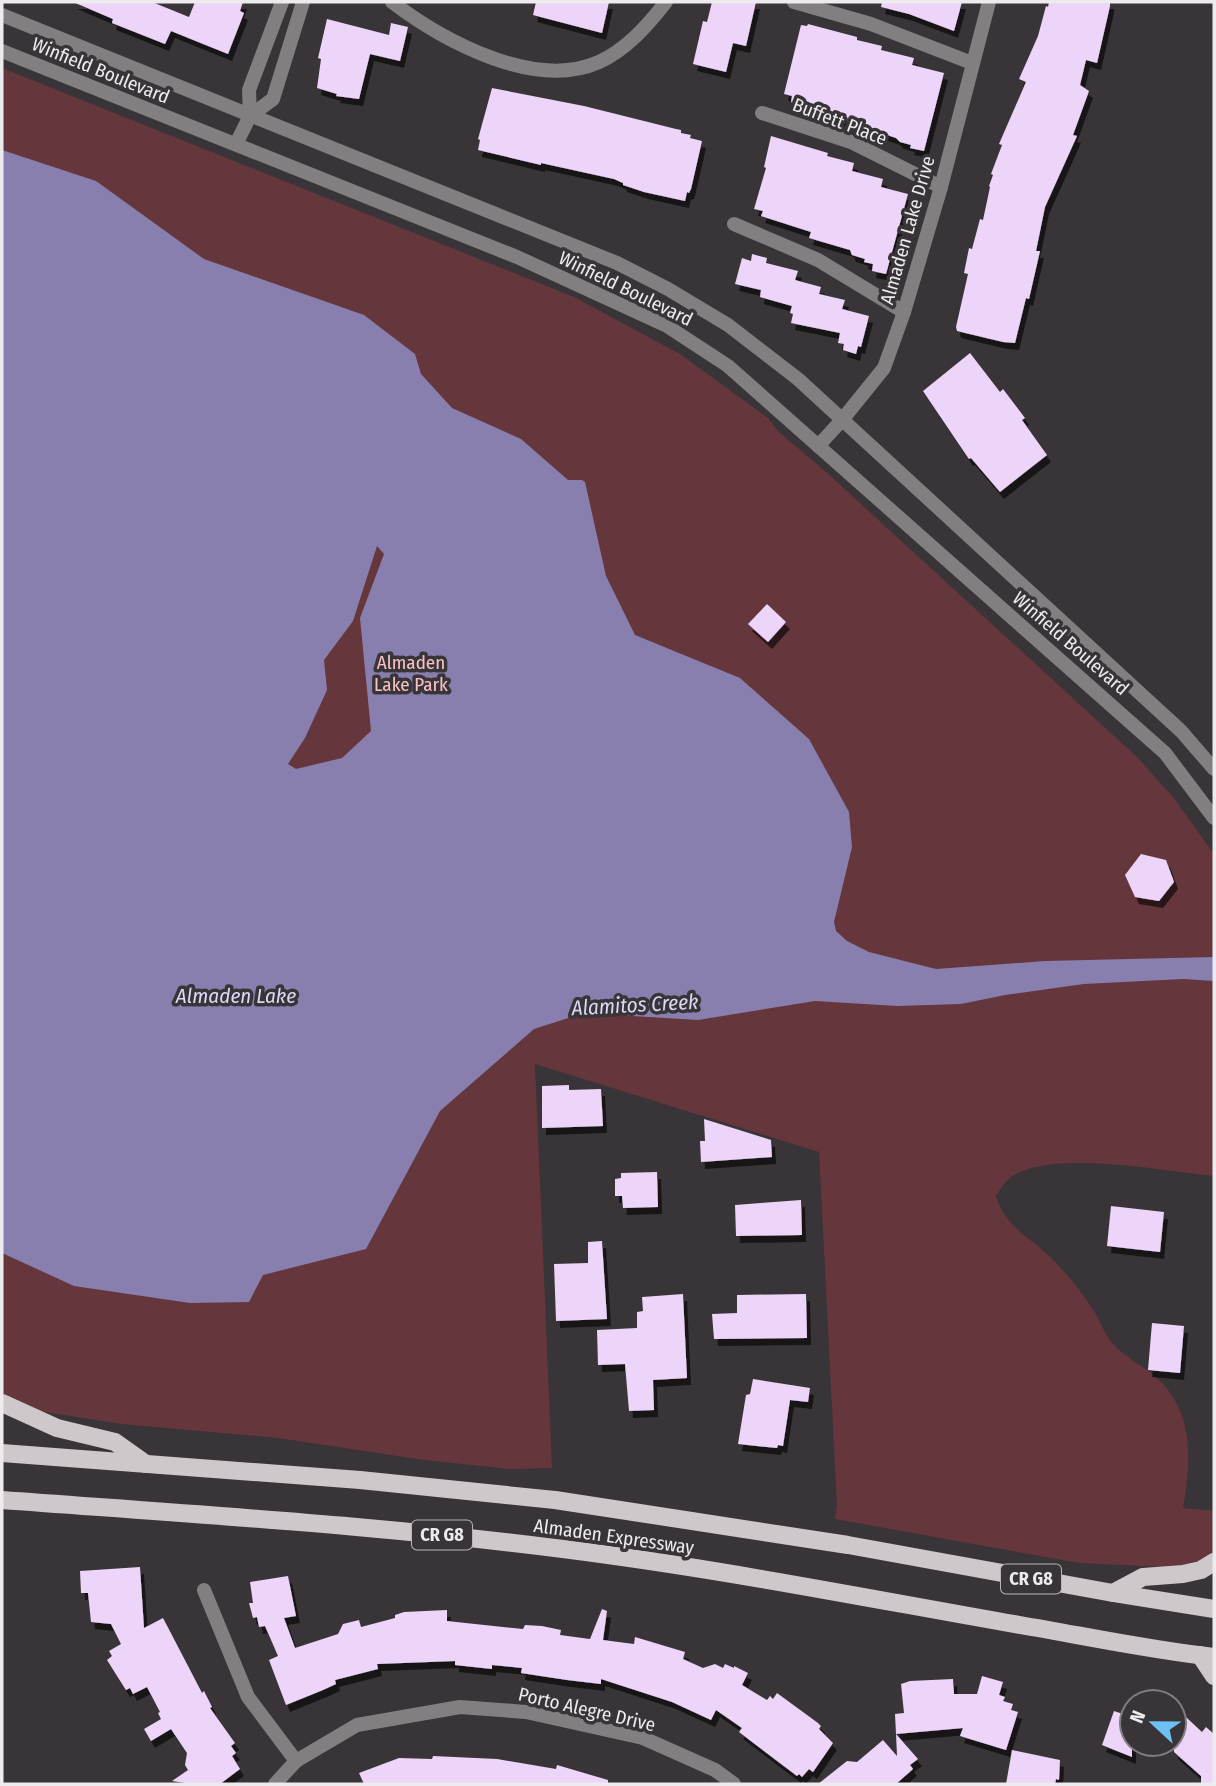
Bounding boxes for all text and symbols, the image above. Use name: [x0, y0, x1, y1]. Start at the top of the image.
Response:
street label: Winfield Boulevard: [29, 32, 173, 109]
street label: Buffett Place: [789, 93, 890, 150]
street label: Almaden Lake Drive: [875, 153, 940, 307]
street label: Winfield Boulevard: [555, 246, 697, 331]
street label: Winfield Boulevard: [1008, 587, 1133, 700]
park label: Almaden Lake Park: [374, 651, 448, 696]
water label: Almaden Lake: [175, 983, 296, 1009]
water label: Alamitos Creek: [570, 989, 699, 1021]
street label: Almaden Expressway: [532, 1514, 696, 1559]
road number: CR G8: [412, 1520, 472, 1550]
road number: CR G8: [1001, 1564, 1061, 1594]
street label: Porto Alegre Drive: [516, 1683, 658, 1736]
north arrow: [1118, 1688, 1188, 1758]
text: N: [1125, 1707, 1150, 1726]

